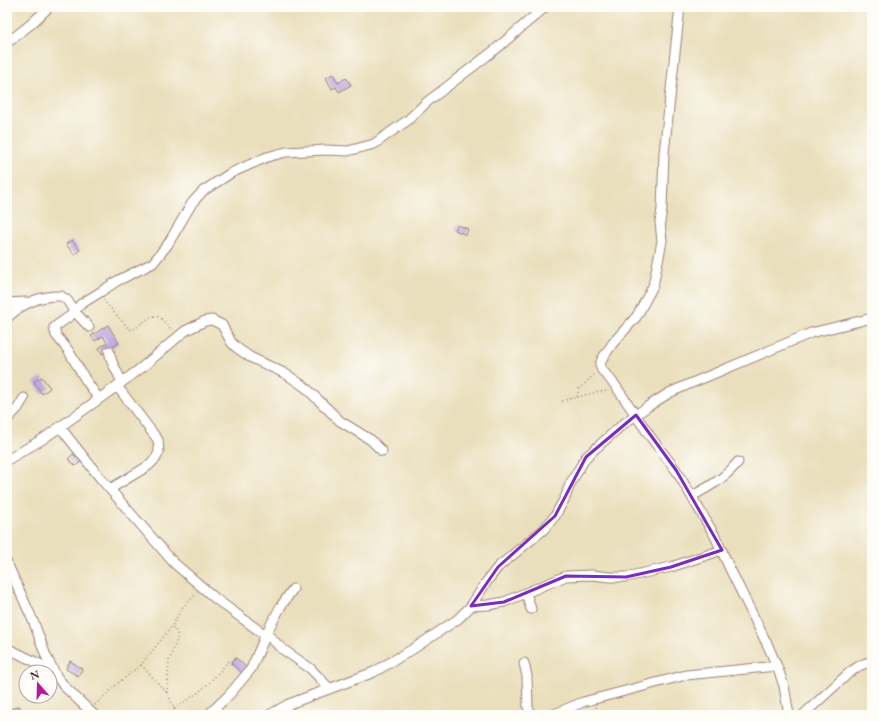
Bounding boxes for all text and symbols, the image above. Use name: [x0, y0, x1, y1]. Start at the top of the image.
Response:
north arrow: [18, 664, 58, 704]
text: N: [28, 666, 41, 683]

